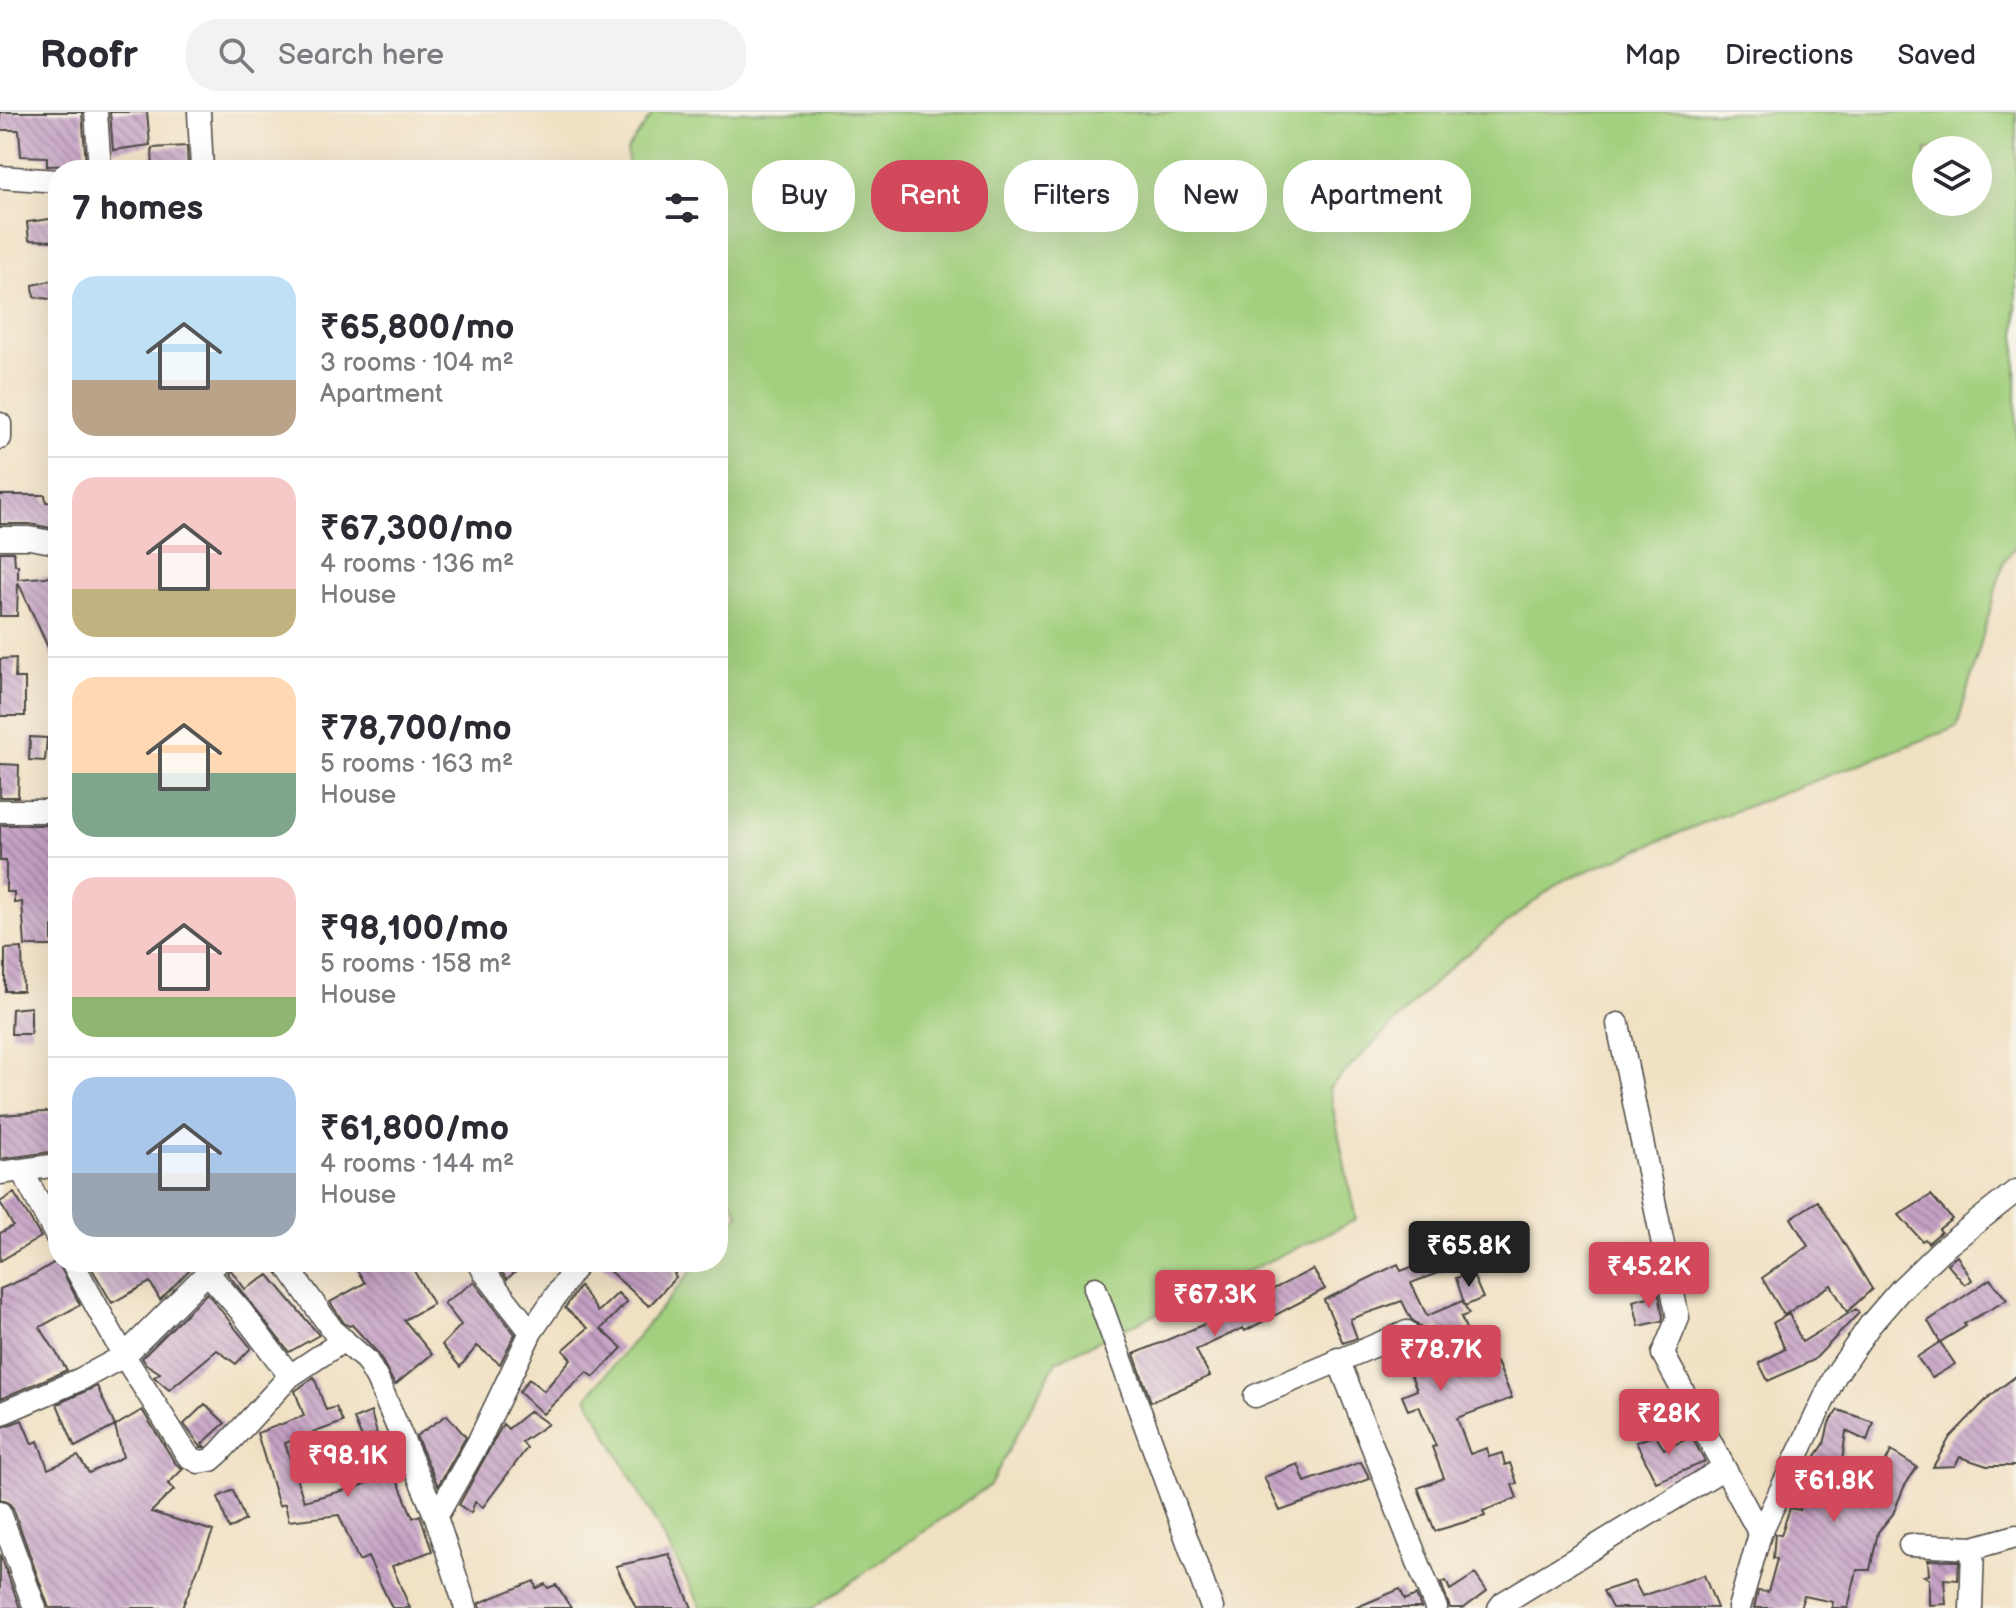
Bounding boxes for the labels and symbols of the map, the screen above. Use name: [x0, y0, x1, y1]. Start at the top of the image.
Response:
pin: ₹65.8K: [1404, 1221, 1534, 1289]
pin: ₹45.2K: [1584, 1242, 1714, 1310]
pin: ₹67.3K: [1150, 1270, 1280, 1338]
pin: ₹78.7K: [1376, 1325, 1506, 1393]
pin: ₹28K: [1622, 1389, 1716, 1457]
pin: ₹98.1K: [283, 1431, 413, 1499]
pin: ₹61.8K: [1769, 1456, 1899, 1524]

